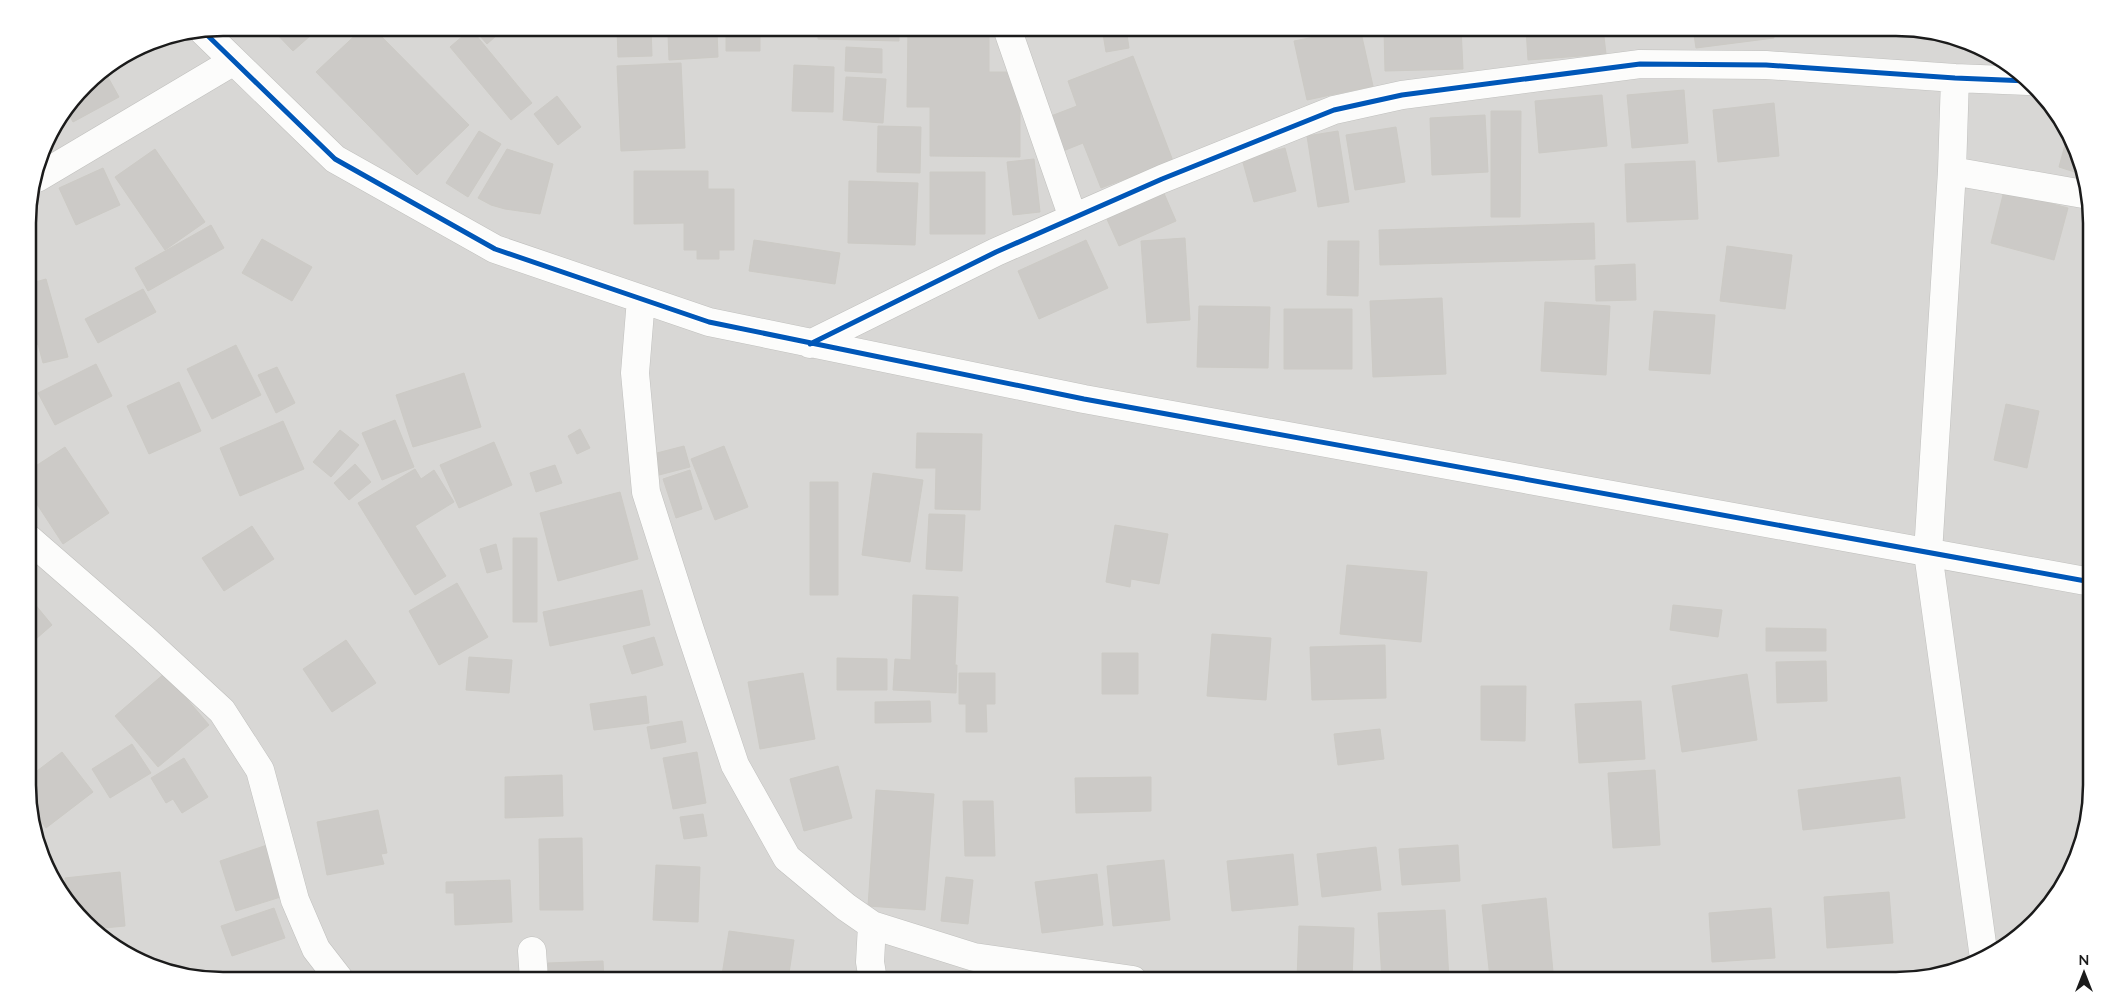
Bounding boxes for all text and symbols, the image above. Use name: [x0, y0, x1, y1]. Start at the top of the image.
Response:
north arrow: [2059, 948, 2109, 998]
text: N: [2079, 951, 2089, 968]

